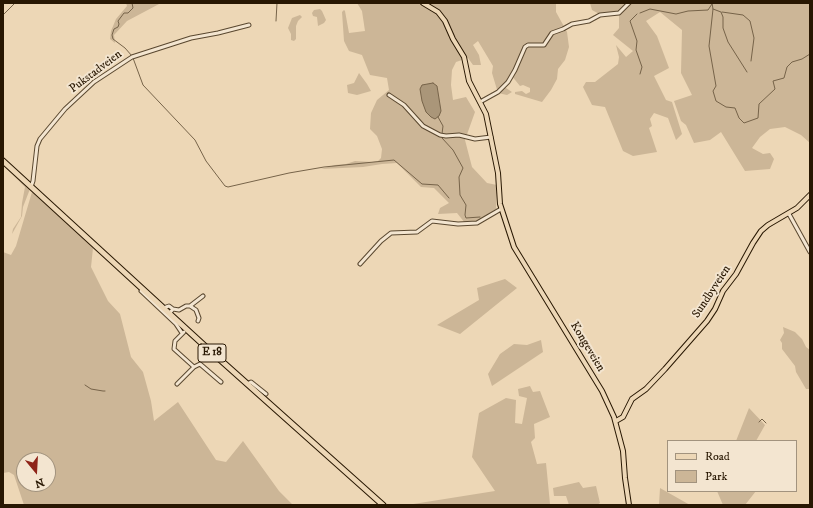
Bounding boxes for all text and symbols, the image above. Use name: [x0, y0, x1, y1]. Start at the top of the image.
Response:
street label: Pukstadveien: [67, 48, 125, 96]
street label: Sundbyveien: [690, 263, 734, 321]
street label: Kongeveien: [566, 319, 608, 375]
road number: E 18: [198, 344, 226, 362]
legend: [667, 440, 797, 492]
text: Road: [705, 449, 730, 464]
north arrow: [16, 452, 56, 492]
text: Park: [705, 469, 727, 484]
text: N: [33, 474, 46, 491]

